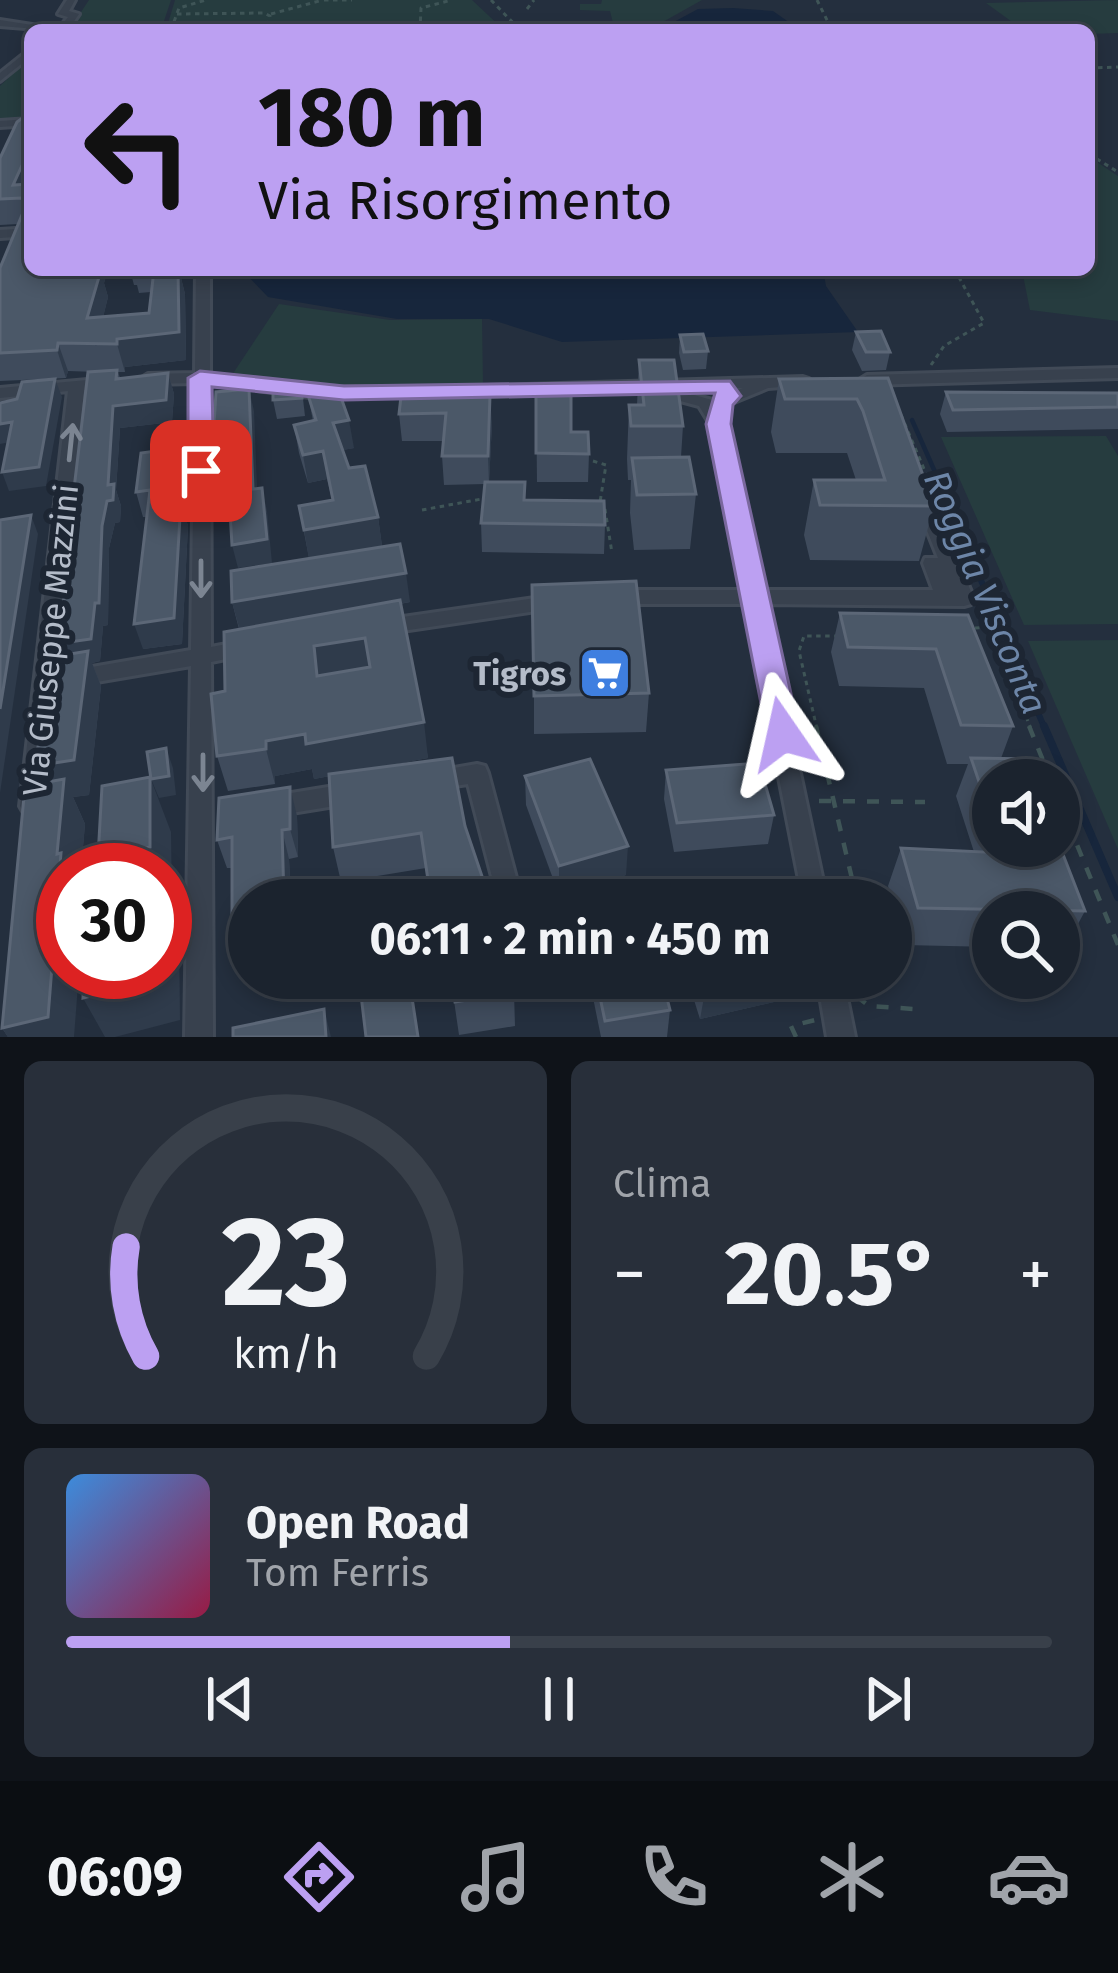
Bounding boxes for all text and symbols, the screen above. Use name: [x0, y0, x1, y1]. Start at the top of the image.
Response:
text: 180 m: [258, 67, 486, 168]
icon: left: [60, 72, 216, 228]
text: Via Risorgimento: [258, 169, 673, 233]
pin: [150, 420, 252, 522]
one-way arrow: [61, 423, 83, 462]
icon: arrive: [168, 438, 234, 504]
water label: Roggia Visconta: [914, 464, 1056, 721]
street label: Via Giuseppe Mazzini: [15, 482, 87, 798]
one-way arrow: [190, 559, 213, 598]
supermarket icon: Tigros: [577, 645, 633, 701]
place label: Tigros: [473, 654, 566, 694]
position arrow: [720, 671, 846, 797]
one-way arrow: [192, 753, 214, 792]
map controls: [972, 759, 1080, 999]
button: sound: [972, 759, 1080, 867]
speed limit sign: 30: [36, 843, 192, 999]
button: search: [972, 891, 1080, 999]
text: 06:11 · 2 min · 450 m: [370, 912, 770, 966]
text: Clima: [613, 1161, 712, 1207]
text: 23: [221, 1188, 350, 1338]
text: 20.5°: [725, 1220, 940, 1328]
text: −: [613, 1235, 646, 1314]
text: +: [1019, 1235, 1052, 1314]
text: km/h: [232, 1327, 339, 1378]
text: Open Road: [246, 1496, 470, 1550]
text: Tom Ferris: [246, 1550, 429, 1596]
icon: previous: [197, 1666, 263, 1732]
icon: pause: [526, 1666, 592, 1732]
icon: next: [855, 1666, 921, 1732]
icon: directions: [277, 1835, 361, 1919]
icon: music: [454, 1835, 538, 1919]
icon: phone: [632, 1835, 716, 1919]
icon: climate: [810, 1835, 894, 1919]
icon: car: [987, 1835, 1071, 1919]
text: 06:09: [47, 1845, 183, 1909]

